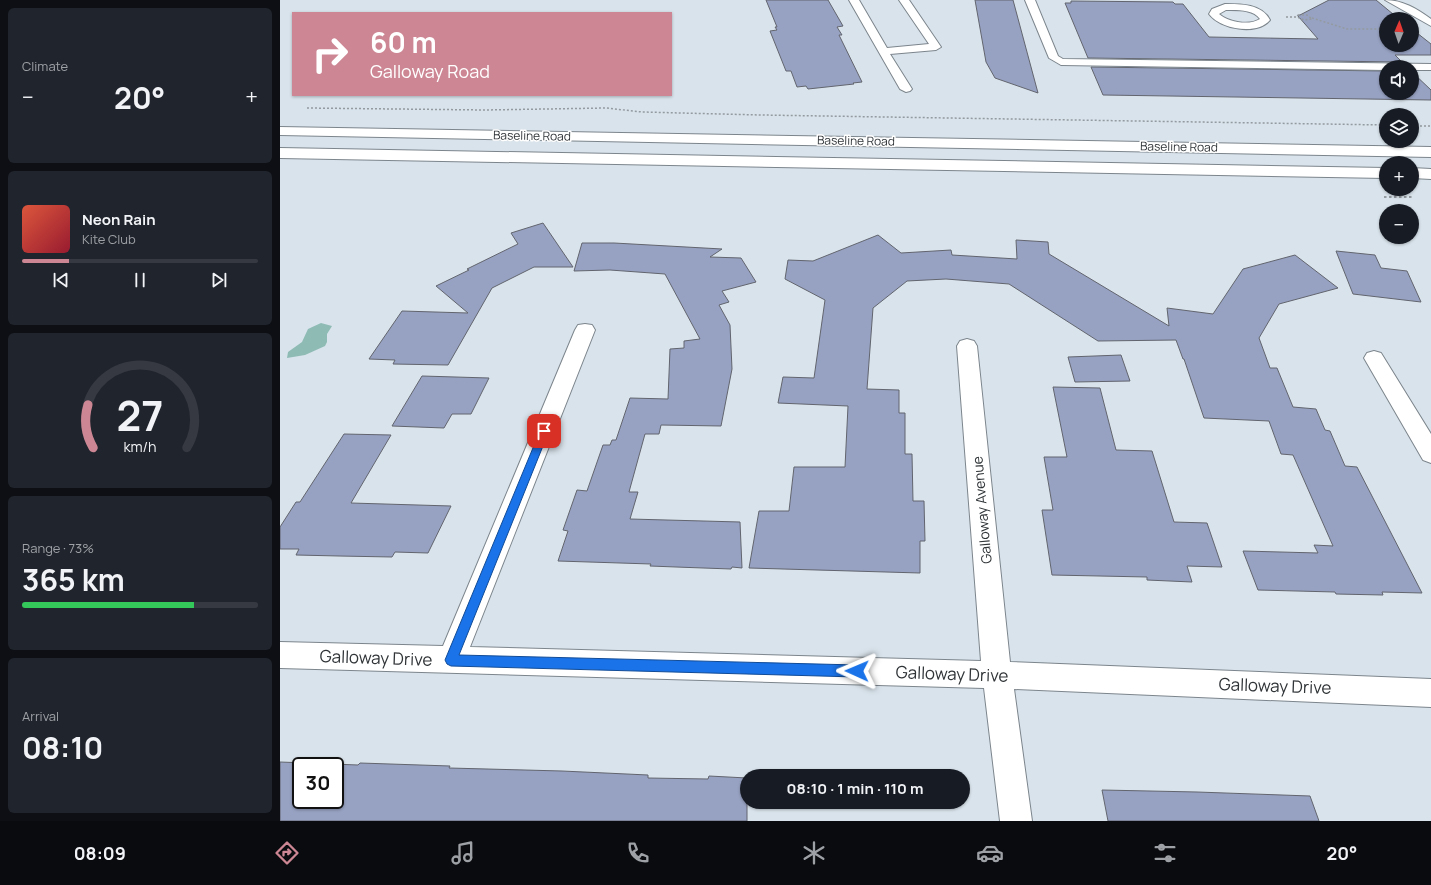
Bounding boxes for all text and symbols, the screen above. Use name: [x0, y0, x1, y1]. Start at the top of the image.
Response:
north arrow: [1379, 12, 1419, 52]
map controls: [1379, 12, 1419, 244]
text: 60 m: [370, 23, 437, 61]
icon: right: [304, 28, 356, 80]
text: Climate: [22, 57, 68, 75]
text: Galloway Road: [370, 59, 490, 83]
button: sound: [1379, 60, 1419, 100]
text: 20°: [114, 77, 165, 118]
text: −: [22, 82, 34, 112]
text: +: [245, 82, 258, 112]
button: layers: [1379, 108, 1419, 148]
street label: Baseline Road: [493, 126, 571, 145]
street label: Baseline Road: [817, 131, 895, 150]
street label: Baseline Road: [1140, 137, 1218, 156]
button: +: [1379, 156, 1419, 196]
button: −: [1379, 204, 1419, 244]
text: Neon Rain: [82, 209, 156, 230]
text: Kite Club: [82, 230, 136, 248]
icon: previous: [50, 269, 72, 291]
icon: pause: [129, 269, 151, 291]
icon: next: [208, 269, 230, 291]
text: 27: [117, 387, 163, 443]
pin: [527, 414, 561, 448]
icon: arrive: [533, 420, 555, 442]
text: km/h: [123, 437, 157, 456]
street label: Galloway Avenue: [967, 455, 996, 565]
text: Range · 73%: [22, 539, 94, 557]
text: 365 km: [22, 559, 125, 600]
street label: Galloway Drive: [319, 644, 433, 671]
position arrow: [836, 650, 878, 692]
street label: Galloway Drive: [895, 660, 1009, 687]
street label: Galloway Drive: [1218, 672, 1332, 699]
text: Arrival: [22, 707, 59, 725]
text: 08:10: [22, 727, 103, 768]
speed limit sign: 30: [292, 757, 344, 809]
text: 08:10 · 1 min · 110 m: [787, 778, 923, 799]
icon: directions: [273, 839, 301, 867]
icon: music: [449, 839, 477, 867]
icon: phone: [624, 839, 652, 867]
icon: climate: [800, 839, 828, 867]
icon: car: [976, 839, 1004, 867]
icon: filters: [1151, 839, 1179, 867]
text: 08:09: [74, 841, 126, 865]
text: 20°: [1327, 841, 1357, 865]

